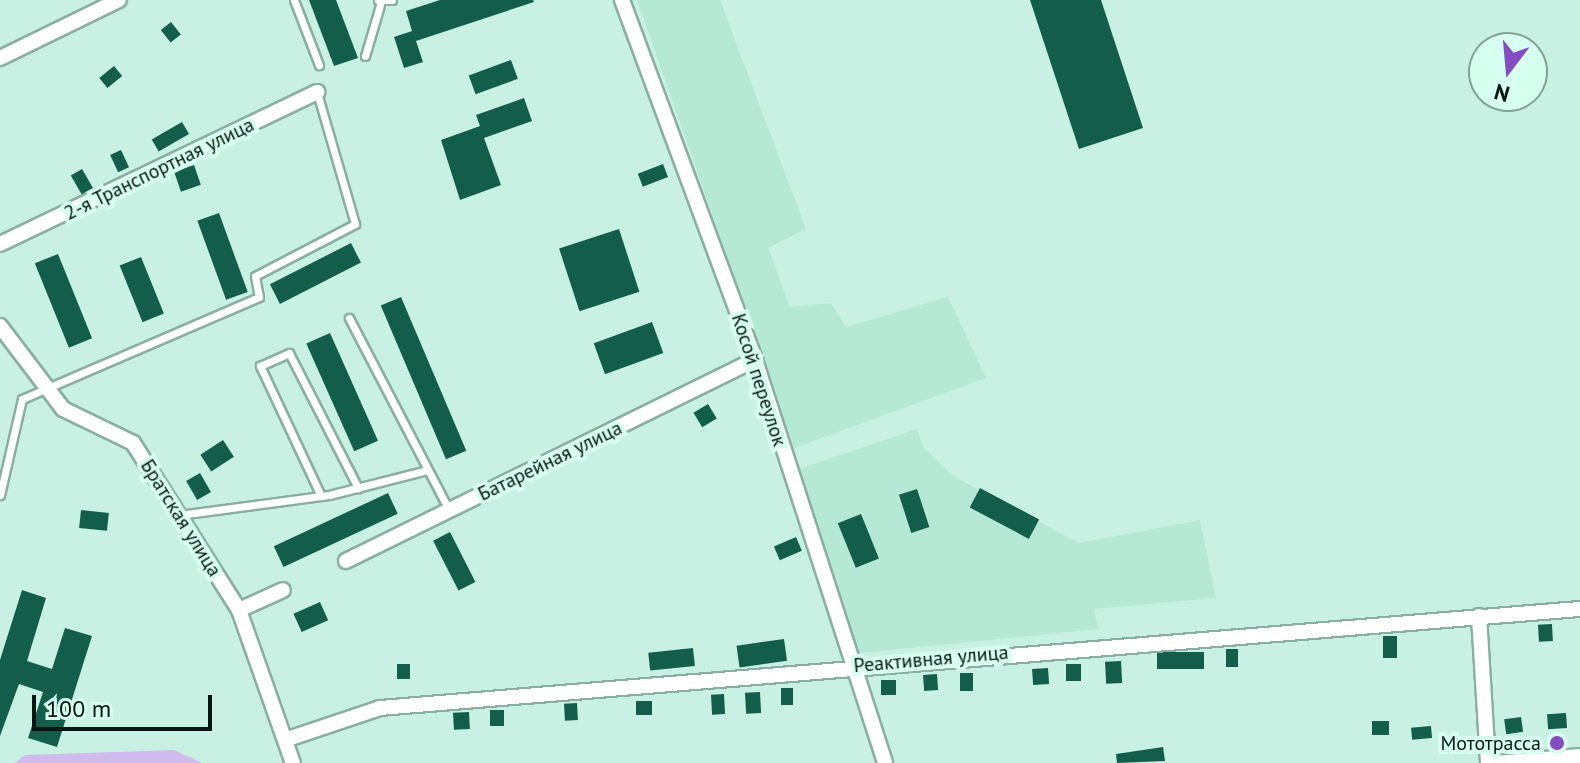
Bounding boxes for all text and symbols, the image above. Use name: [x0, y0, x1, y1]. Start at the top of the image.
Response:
north arrow: [1468, 32, 1548, 112]
text: N: [1491, 78, 1513, 109]
street label: 2-я Транспортная улица: [60, 112, 258, 226]
street label: Косой переулок: [726, 311, 792, 449]
street label: Батарейная улица: [474, 416, 626, 506]
street label: Братская улица: [135, 455, 227, 581]
street label: Реактивная улица: [853, 640, 1009, 678]
scale bar: [36, 679, 216, 729]
text: 100 m: [46, 693, 111, 724]
place label: Мототрасса: [1441, 731, 1541, 755]
marker: Мототрасса: [1548, 734, 1566, 752]

